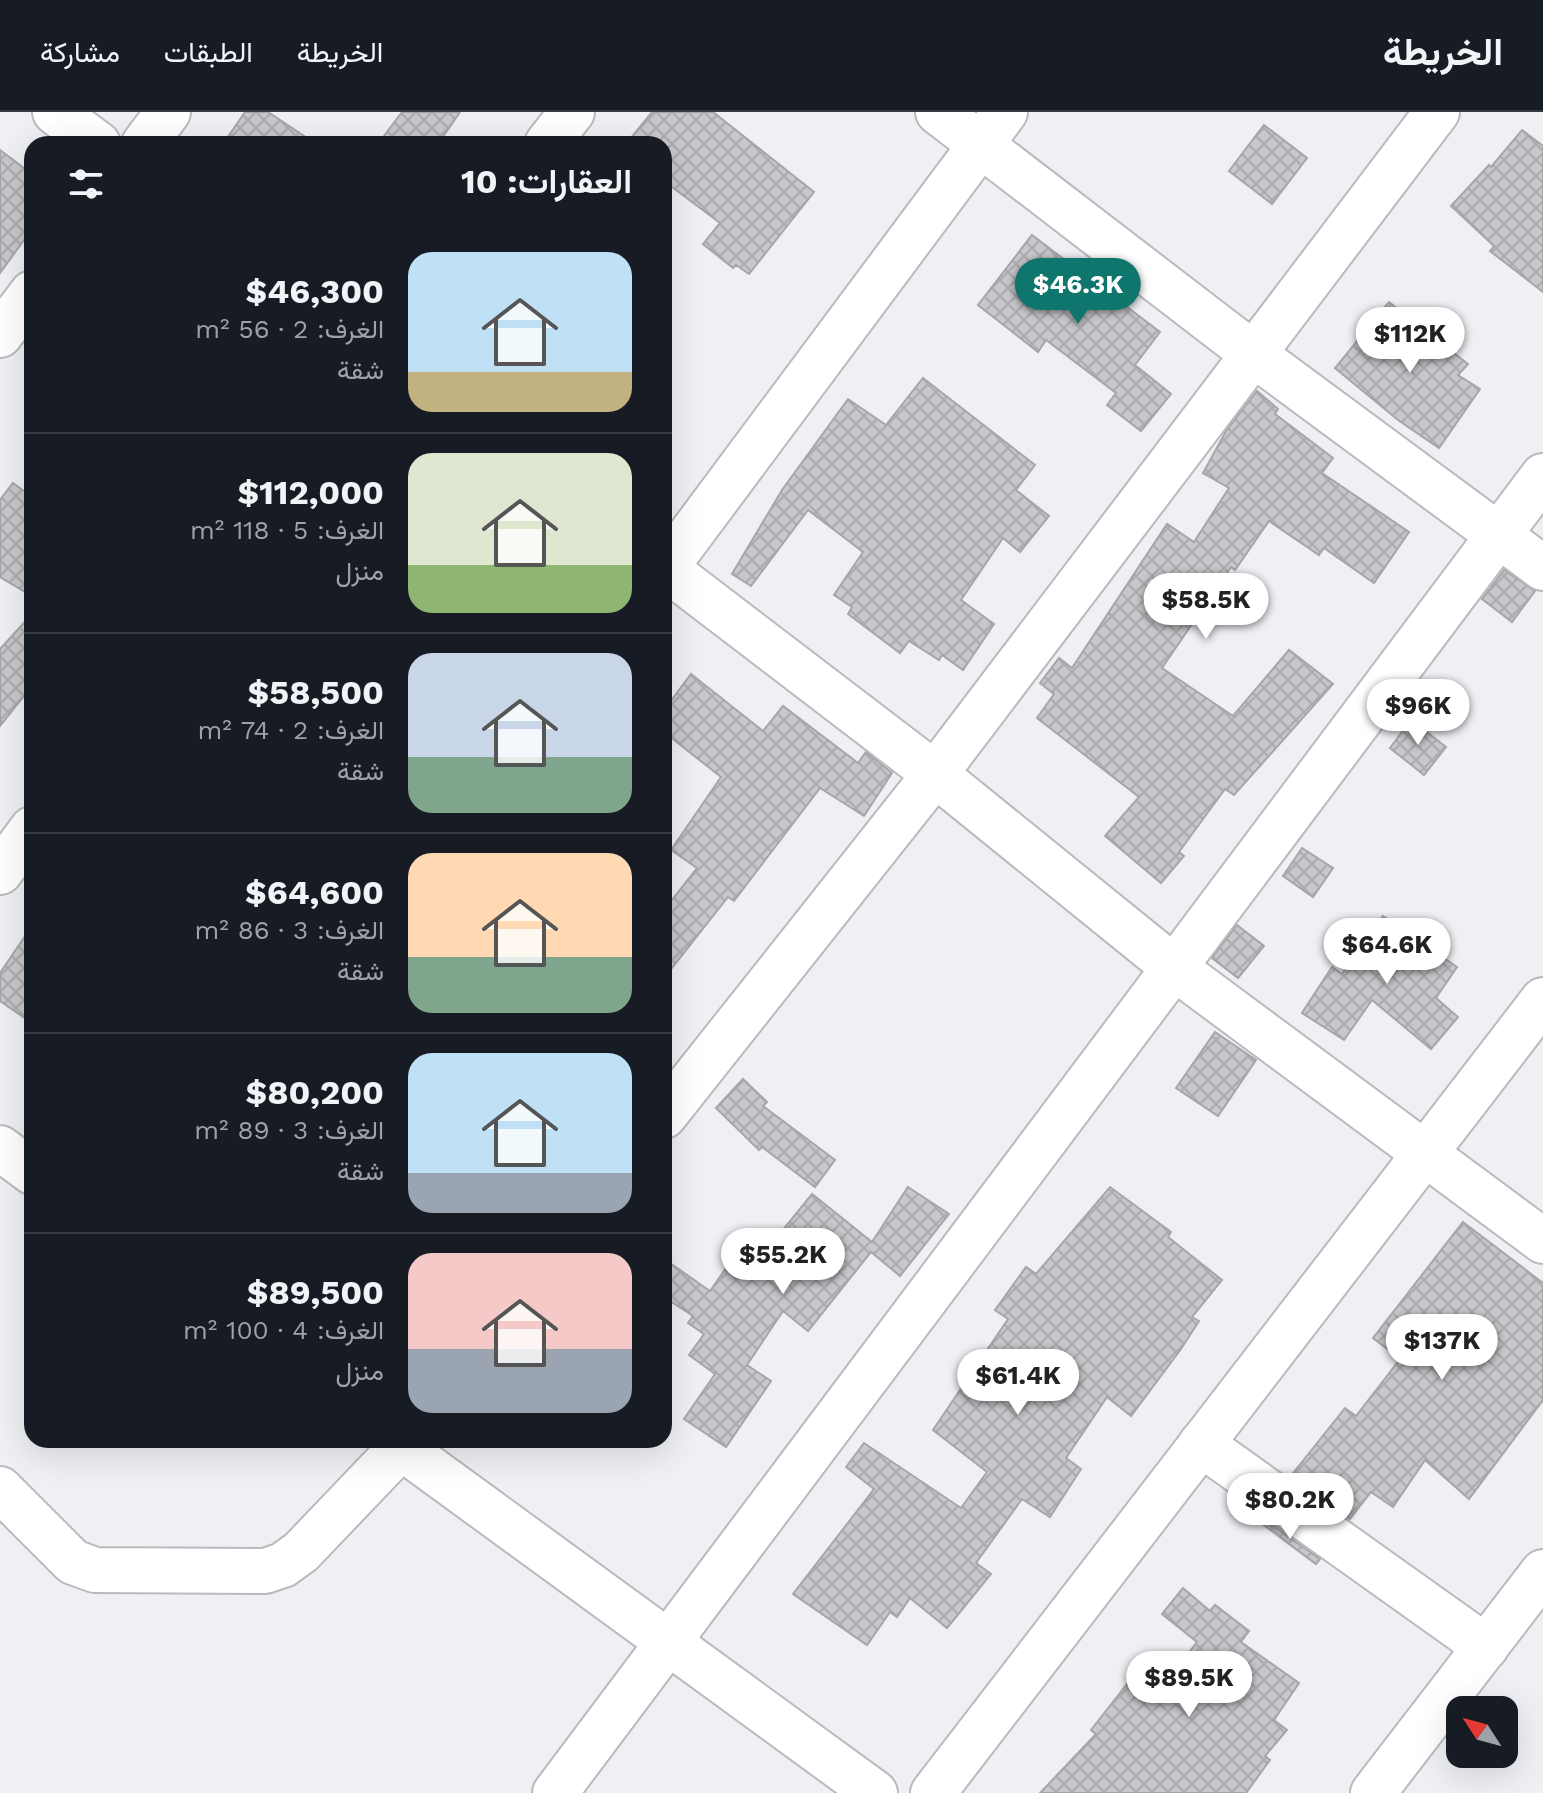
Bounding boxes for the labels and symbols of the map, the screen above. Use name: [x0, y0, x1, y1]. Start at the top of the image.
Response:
pin: $46.3K: [1013, 258, 1143, 326]
pin: $112K: [1354, 307, 1466, 375]
pin: $58.5K: [1141, 573, 1271, 641]
pin: $96K: [1371, 679, 1465, 747]
pin: $64.6K: [1322, 918, 1452, 986]
pin: $55.2K: [718, 1228, 848, 1296]
pin: $137K: [1386, 1314, 1498, 1382]
pin: $61.4K: [953, 1349, 1083, 1417]
pin: $80.2K: [1225, 1473, 1355, 1541]
pin: $89.5K: [1124, 1651, 1254, 1719]
north arrow: [1446, 1696, 1518, 1768]

